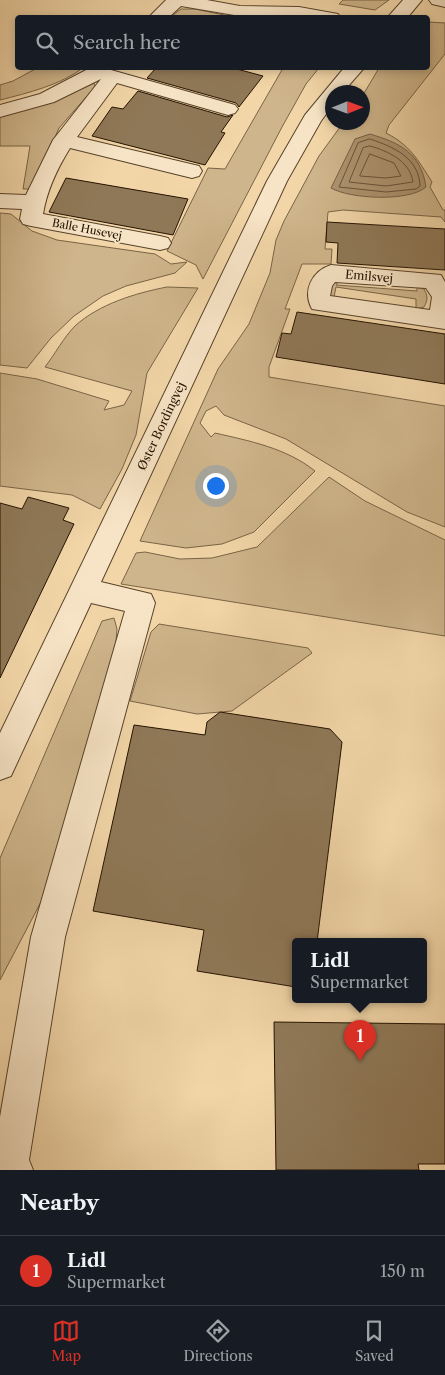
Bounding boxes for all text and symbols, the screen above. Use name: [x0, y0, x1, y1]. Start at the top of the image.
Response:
search box: [15, 15, 430, 70]
icon: search: [33, 29, 61, 57]
text: Search here: [73, 31, 181, 54]
north arrow: [325, 85, 370, 130]
street label: Balle Husevej: [51, 215, 123, 243]
street label: Emilsvej: [344, 266, 394, 286]
street label: Øster Bordingvej: [134, 379, 188, 473]
your location: [203, 473, 229, 499]
popup: [292, 938, 427, 1003]
text: Lidl: [310, 949, 350, 972]
text: Supermarket: [310, 972, 409, 992]
pin: 1: [344, 1020, 376, 1061]
text: Nearby: [20, 1190, 99, 1215]
text: Lidl: [67, 1249, 106, 1272]
text: 1: [32, 1261, 40, 1281]
text: 150 m: [380, 1261, 425, 1281]
text: Supermarket: [67, 1272, 165, 1292]
tab: Map: [51, 1317, 81, 1365]
tab: Directions: [183, 1317, 253, 1365]
tab: Saved: [355, 1317, 394, 1365]

